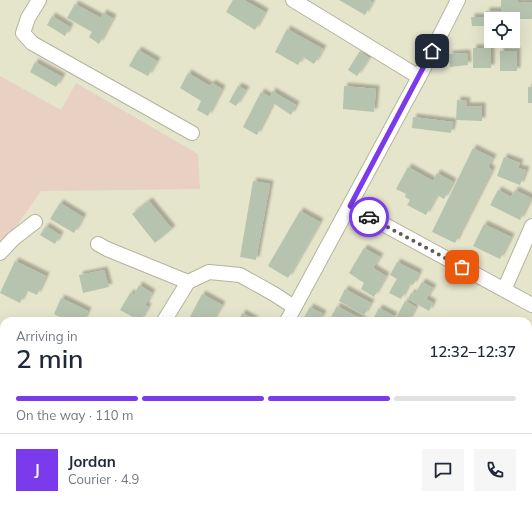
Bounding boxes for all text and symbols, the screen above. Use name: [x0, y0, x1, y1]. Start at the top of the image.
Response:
map controls: [484, 12, 520, 48]
button: locate: [484, 12, 520, 48]
pin: [415, 34, 449, 68]
icon: home: [421, 40, 443, 62]
courier: [349, 197, 389, 237]
icon: car: [358, 206, 380, 228]
pin: [445, 250, 479, 284]
icon: bag: [451, 256, 473, 278]
text: Arriving in: [16, 328, 78, 344]
text: 2 min: [16, 342, 84, 375]
text: 12:32–12:37: [429, 342, 516, 361]
text: On the way · 110 m: [16, 407, 133, 423]
button: chat: [422, 449, 464, 491]
button: phone: [474, 449, 516, 491]
text: Jordan: [68, 452, 116, 471]
text: J: [34, 460, 40, 479]
text: Courier · 4.9: [68, 471, 139, 487]

